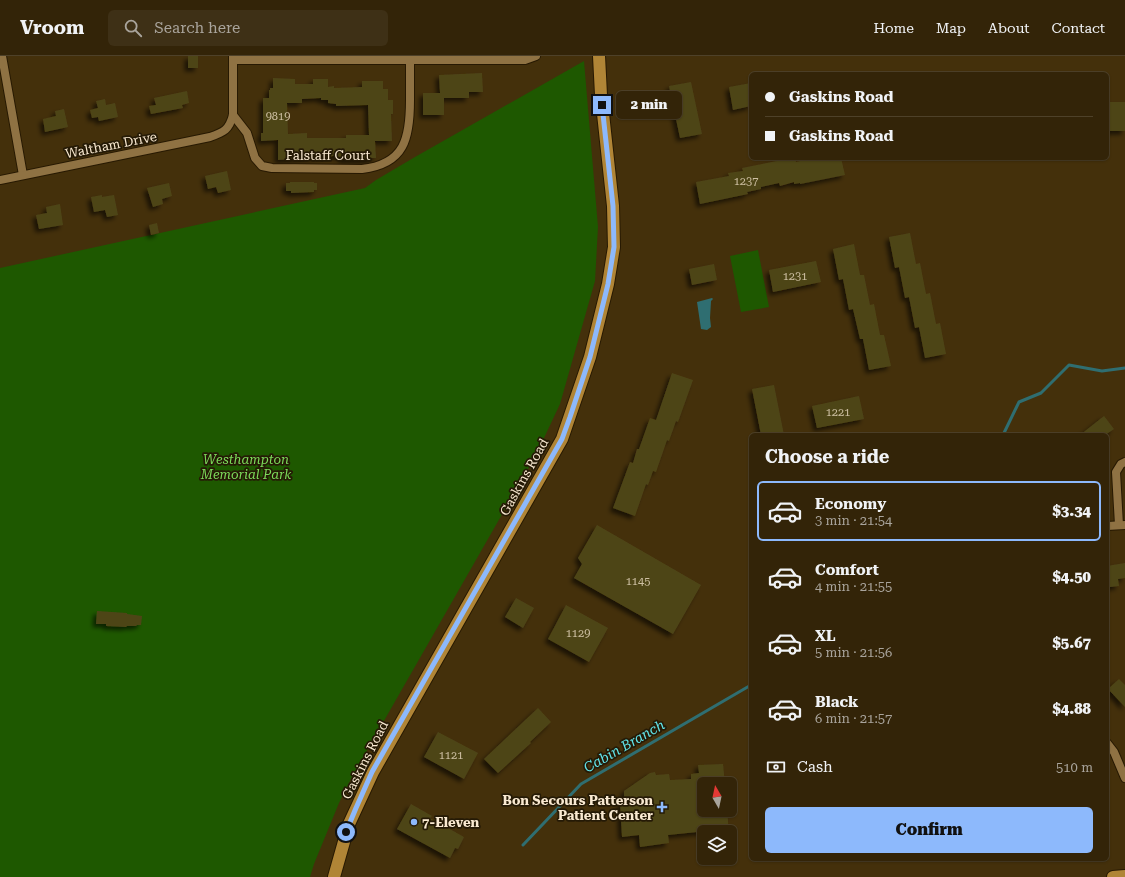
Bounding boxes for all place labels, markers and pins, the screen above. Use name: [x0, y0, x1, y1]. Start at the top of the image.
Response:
place label: Bon Secours Patterson Patient Center: [502, 793, 653, 823]
marker: Bon Secours Patterson Patient Center: [656, 801, 668, 813]
place label: 7-Eleven: [422, 815, 480, 830]
marker: 7-Eleven: [409, 817, 419, 827]

